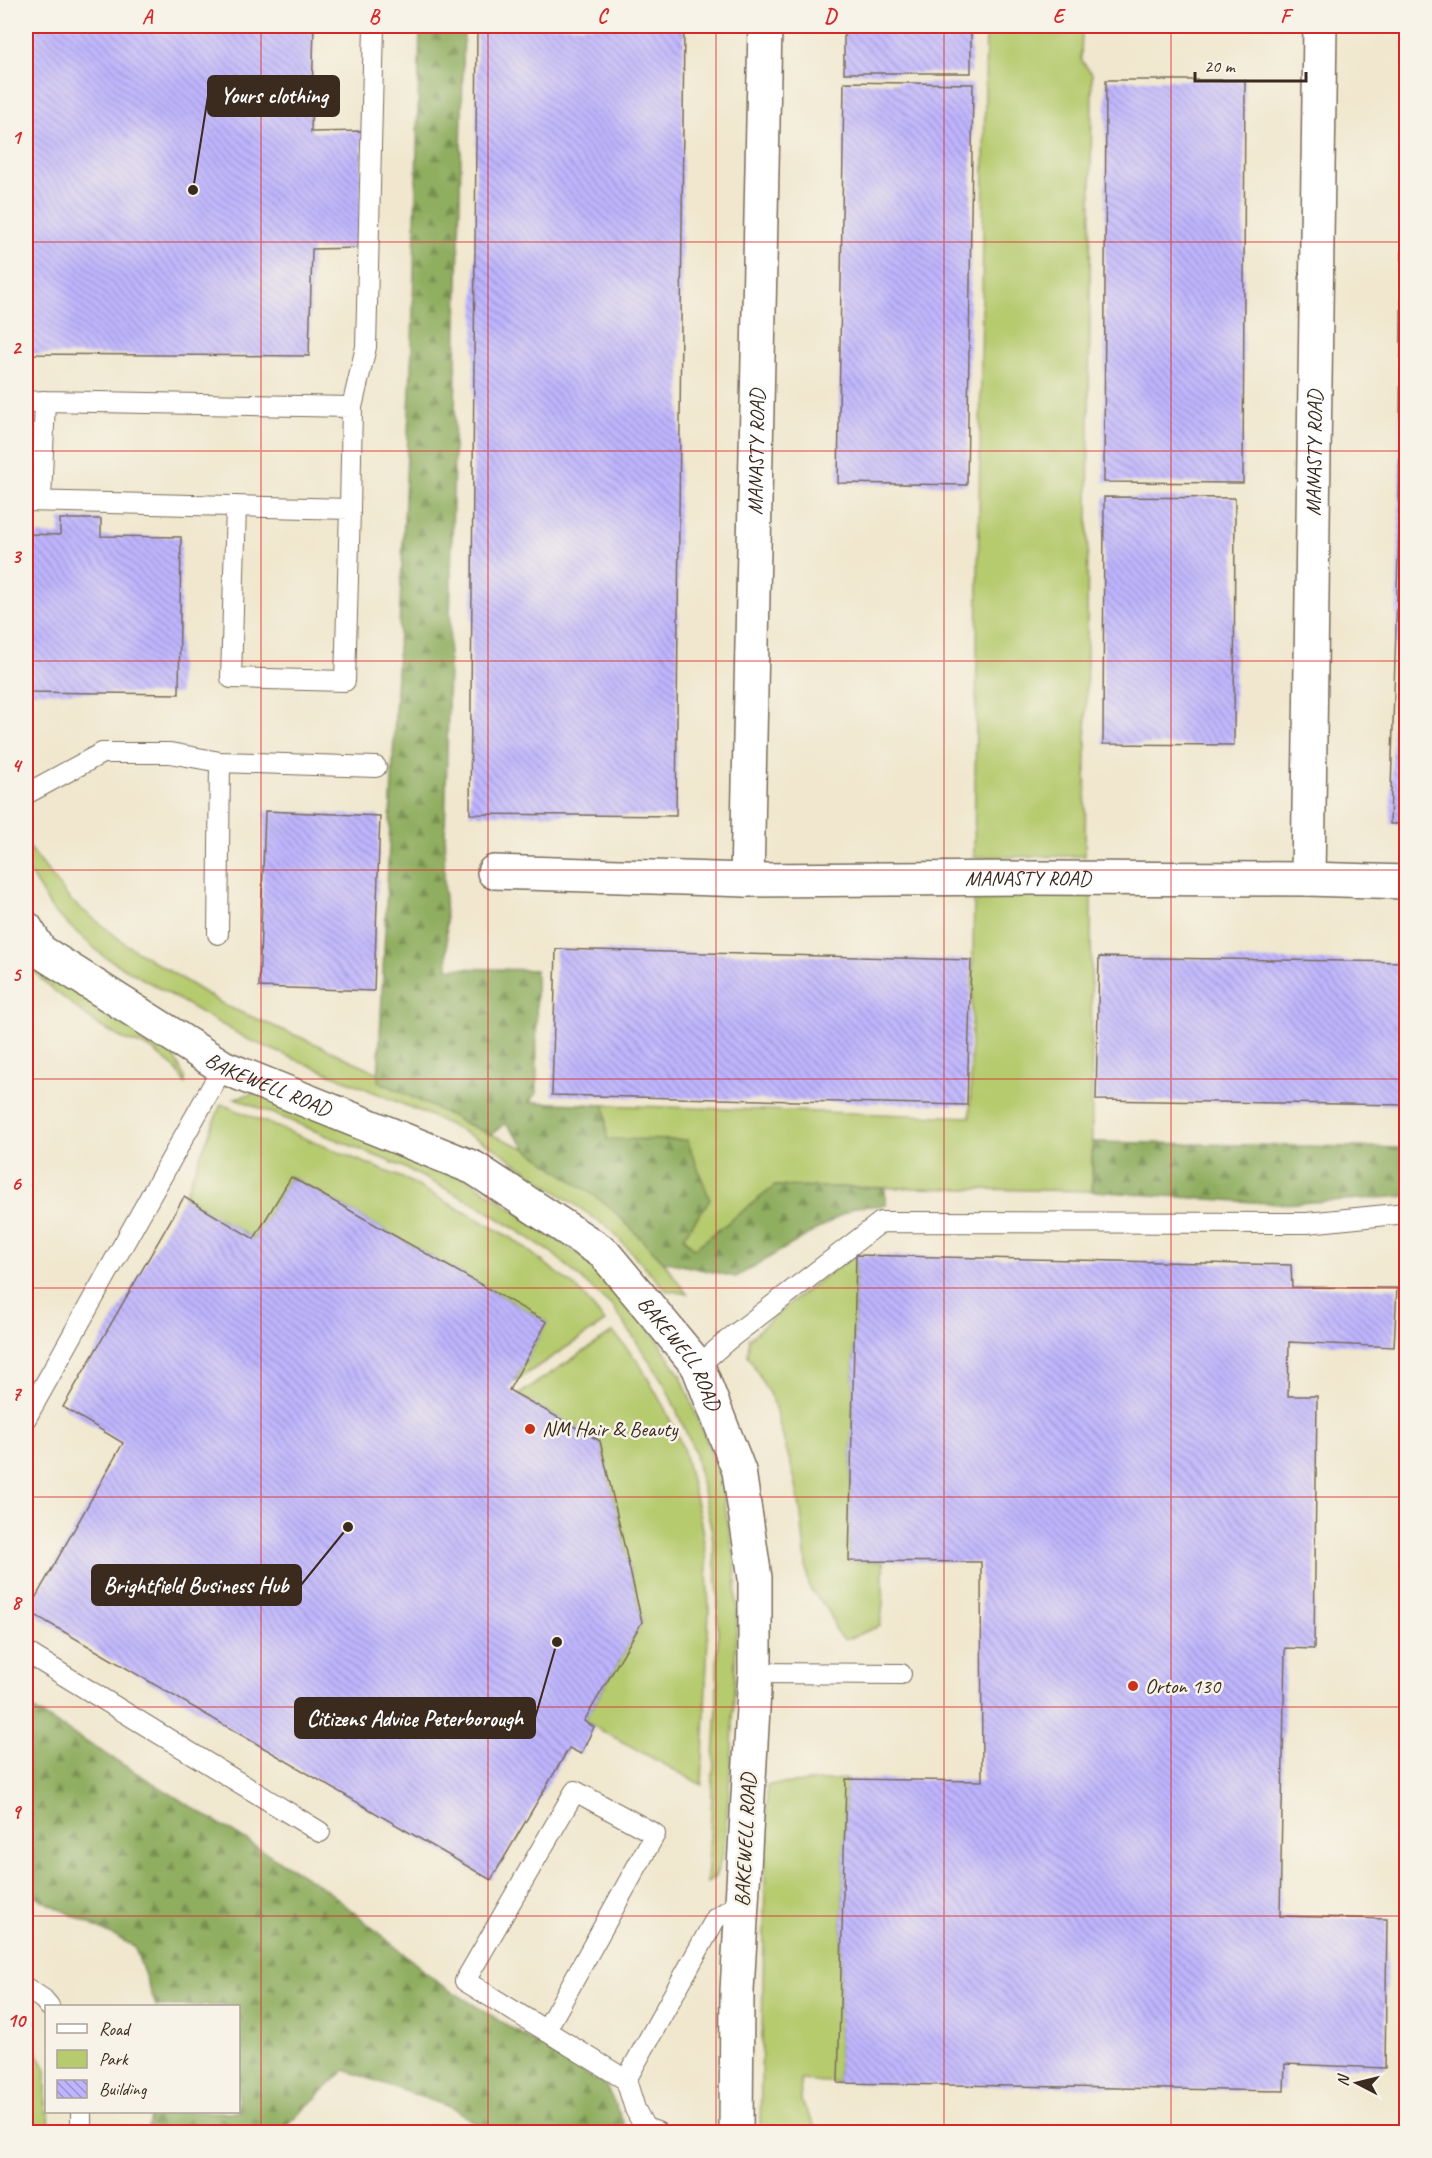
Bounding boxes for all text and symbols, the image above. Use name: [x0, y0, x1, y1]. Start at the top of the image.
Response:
text: A: [142, 4, 154, 29]
text: B: [369, 4, 381, 29]
text: C: [597, 4, 609, 29]
text: D: [824, 4, 838, 29]
text: E: [1053, 4, 1067, 29]
text: F: [1280, 4, 1294, 29]
scale bar: [1195, 45, 1306, 83]
text: 20 m: [1204, 55, 1237, 77]
callout: Yours clothing: [208, 76, 339, 116]
text: Yours clothing: [221, 82, 329, 110]
text: 1: [12, 125, 23, 150]
text: 2: [12, 335, 23, 360]
street label: MANASTY ROAD: [742, 387, 770, 515]
street label: MANASTY ROAD: [1300, 388, 1328, 516]
text: 3: [12, 544, 23, 569]
text: 4: [12, 753, 24, 778]
street label: MANASTY ROAD: [965, 865, 1093, 891]
text: 5: [12, 962, 23, 987]
street label: BAKEWELL ROAD: [201, 1046, 336, 1123]
text: 6: [11, 1171, 22, 1196]
street label: BAKEWELL ROAD: [632, 1291, 728, 1416]
text: 7: [12, 1381, 23, 1406]
place label: NM Hair & Beauty: [542, 1416, 679, 1442]
marker: NM Hair & Beauty: [523, 1422, 537, 1436]
callout: Brightfield Business Hub: [92, 1565, 301, 1605]
text: Brightfield Business Hub: [103, 1572, 290, 1600]
text: 8: [12, 1590, 24, 1615]
place label: Orton 130: [1145, 1673, 1222, 1699]
marker: Orton 130: [1126, 1679, 1140, 1693]
callout: Citizens Advice Peterborough: [295, 1698, 535, 1738]
text: Citizens Advice Peterborough: [307, 1705, 525, 1733]
street label: BAKEWELL ROAD: [729, 1771, 762, 1907]
text: 9: [12, 1799, 23, 1824]
legend: [45, 2005, 240, 2113]
text: 10: [7, 2008, 27, 2033]
text: Road: [99, 2018, 132, 2040]
text: Park: [99, 2048, 129, 2070]
north arrow: [1327, 2053, 1387, 2113]
text: N: [1333, 2072, 1354, 2087]
text: Building: [99, 2078, 148, 2100]

